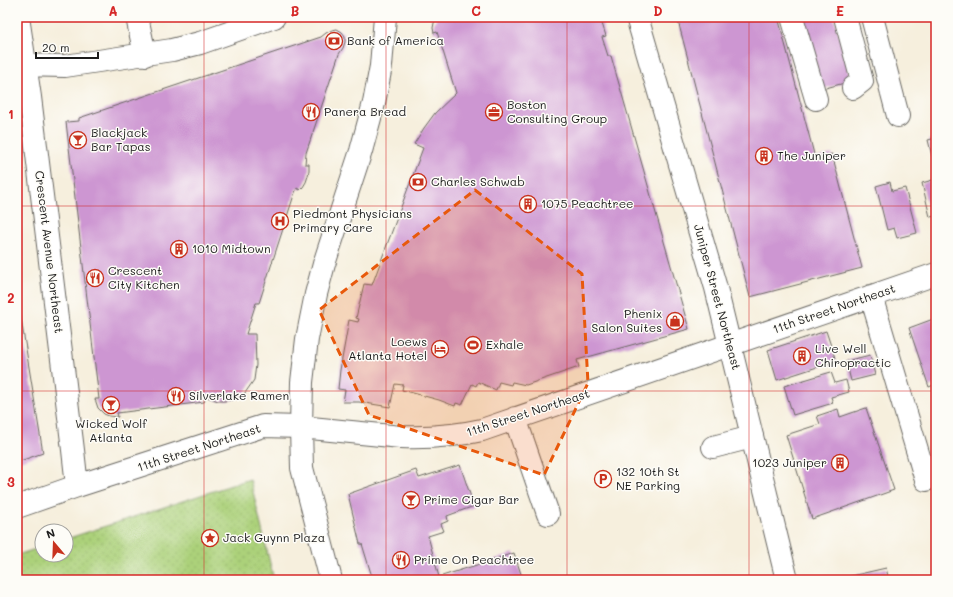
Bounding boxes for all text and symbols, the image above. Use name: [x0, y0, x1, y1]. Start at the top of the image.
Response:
text: A: [108, 2, 118, 19]
text: B: [291, 2, 300, 19]
text: C: [471, 2, 481, 19]
text: D: [653, 2, 663, 19]
text: E: [836, 2, 844, 19]
bank icon: Bank of America: [324, 31, 344, 51]
place label: Bank of America: [347, 32, 444, 48]
scale bar: [36, 34, 98, 60]
text: 20 m: [42, 39, 70, 55]
place label: Boston Consulting Group: [507, 96, 607, 126]
restaurant icon: Panera Bread: [301, 102, 321, 122]
office icon: Boston Consulting Group: [484, 102, 504, 122]
place label: Panera Bread: [324, 103, 407, 119]
text: 1: [8, 105, 14, 122]
place label: Blackjack Bar Tapas: [91, 124, 151, 154]
bar icon: Blackjack Bar Tapas: [68, 130, 88, 150]
building icon: The Juniper: [754, 146, 774, 166]
place label: The Juniper: [777, 147, 846, 163]
street label: Crescent Avenue Northeast: [32, 170, 68, 334]
bank icon: Charles Schwab: [408, 172, 428, 192]
place label: Charles Schwab: [431, 173, 525, 189]
building icon: 1075 Peachtree: [518, 194, 538, 214]
place label: 1075 Peachtree: [541, 195, 634, 211]
place label: Piedmont Physicians Primary Care: [293, 205, 412, 235]
hospital icon: Piedmont Physicians Primary Care: [270, 211, 290, 231]
street label: Juniper Street Northeast: [691, 222, 745, 371]
building icon: 1010 Midtown: [169, 239, 189, 259]
place label: 1010 Midtown: [192, 240, 271, 256]
place label: Crescent City Kitchen: [108, 262, 180, 292]
restaurant icon: Crescent City Kitchen: [85, 268, 105, 288]
street label: 11th Street Northeast: [770, 280, 897, 337]
text: 2: [7, 289, 15, 306]
place label: Phenix Salon Suites: [592, 305, 662, 335]
shop icon: Phenix Salon Suites: [665, 311, 685, 331]
place label: Loews Atlanta Hotel: [348, 333, 427, 363]
sports icon: Exhale: [463, 335, 483, 355]
place label: Exhale: [486, 336, 524, 352]
hotel icon: Loews Atlanta Hotel: [430, 339, 450, 359]
place label: Live Well Chiropractic: [815, 340, 891, 370]
building icon: Live Well Chiropractic: [792, 346, 812, 366]
street label: 11th Street Northeast: [464, 385, 591, 440]
restaurant icon: Silverlake Ramen: [166, 386, 186, 406]
place label: Silverlake Ramen: [189, 387, 289, 403]
bar icon: Wicked Wolf Atlanta: [101, 395, 121, 415]
place label: Wicked Wolf Atlanta: [75, 415, 147, 445]
street label: 11th Street Northeast: [135, 420, 262, 475]
building icon: 1023 Juniper: [830, 453, 850, 473]
place label: 1023 Juniper: [752, 454, 827, 470]
place label: 132 10th St NE Parking: [616, 463, 680, 493]
parking icon: 132 10th St NE Parking: [593, 469, 613, 489]
text: 3: [7, 473, 15, 490]
bar icon: Prime Cigar Bar: [401, 490, 421, 510]
place label: Prime Cigar Bar: [424, 491, 519, 507]
north arrow: [34, 523, 74, 563]
text: N: [44, 525, 57, 542]
place icon: Jack Guynn Plaza: [200, 528, 220, 548]
place label: Jack Guynn Plaza: [223, 529, 325, 545]
restaurant icon: Prime On Peachtree: [391, 550, 411, 570]
place label: Prime On Peachtree: [414, 551, 534, 567]

